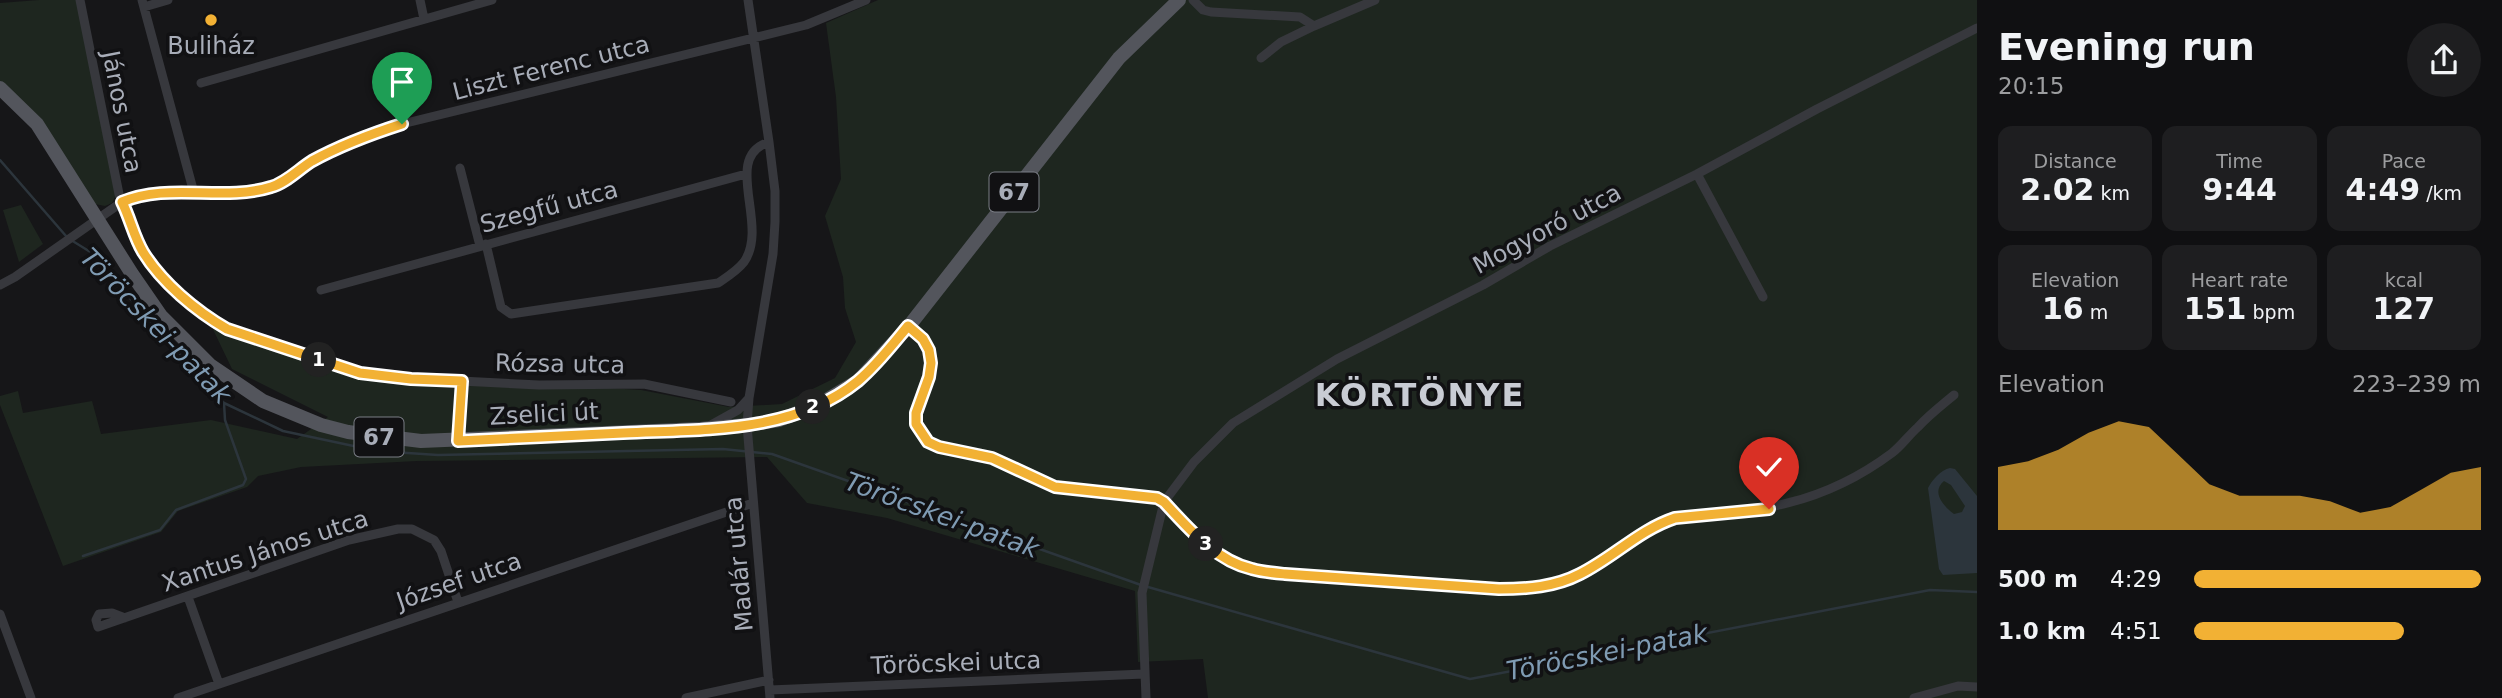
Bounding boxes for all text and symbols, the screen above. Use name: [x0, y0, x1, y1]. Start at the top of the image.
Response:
marker: Buliház: [203, 12, 219, 28]
button: share: [2407, 23, 2481, 97]
text: Evening run: [1998, 25, 2255, 69]
street label: Liszt Ferenc utca: [450, 30, 652, 106]
place label: Buliház: [167, 32, 255, 60]
street label: János utca: [96, 46, 148, 176]
pin: [372, 52, 432, 124]
icon: arrive: [383, 63, 421, 101]
text: 20:15: [1998, 73, 2064, 99]
text: Distance: [2034, 150, 2117, 172]
text: Time: [2216, 150, 2263, 172]
text: Pace: [2382, 150, 2426, 172]
road number: 67: [990, 172, 1038, 211]
text: 2.02: [2020, 172, 2094, 207]
text: 9:44: [2202, 172, 2277, 207]
text: 4:49: [2346, 172, 2420, 207]
street label: Szegfű utca: [477, 175, 621, 239]
street label: Mogyoró utca: [1468, 178, 1626, 280]
text: km: [2094, 182, 2130, 204]
text: /km: [2420, 182, 2462, 204]
water label: Töröcskei-patak: [74, 242, 238, 411]
text: Elevation: [2031, 269, 2119, 291]
text: Heart rate: [2191, 269, 2288, 291]
text: kcal: [2385, 269, 2423, 291]
text: 16: [2042, 291, 2084, 326]
text: 151: [2184, 291, 2246, 326]
text: 127: [2373, 291, 2435, 326]
text: m: [2084, 301, 2108, 323]
text: bpm: [2246, 301, 2295, 323]
pin: 1: [302, 342, 336, 378]
text: 1: [312, 348, 325, 370]
street label: Rózsa utca: [495, 349, 625, 379]
text: Elevation: [1998, 371, 2105, 397]
text: 223–239 m: [2352, 371, 2481, 397]
district label: KÖRTÖNYE: [1315, 376, 1525, 414]
pin: 2: [796, 390, 830, 424]
text: 2: [806, 395, 819, 417]
street label: Zselici út: [489, 397, 599, 431]
road number: 67: [354, 418, 404, 457]
pin: [1739, 437, 1799, 509]
icon: check: [1750, 448, 1788, 486]
water label: Töröcskei-patak: [841, 466, 1044, 564]
street label: Madár utca: [719, 495, 759, 633]
street label: Xantus János utca: [158, 504, 372, 598]
pin: 3: [1188, 526, 1224, 562]
text: 3: [1199, 532, 1212, 554]
street label: József utca: [391, 547, 525, 616]
text: 500 m: [1998, 566, 2078, 592]
text: 4:29: [2110, 566, 2162, 592]
water label: Töröcskei-patak: [1504, 618, 1711, 686]
text: 1.0 km: [1998, 618, 2086, 644]
text: 4:51: [2110, 618, 2162, 644]
street label: Töröcskei utca: [869, 646, 1042, 680]

